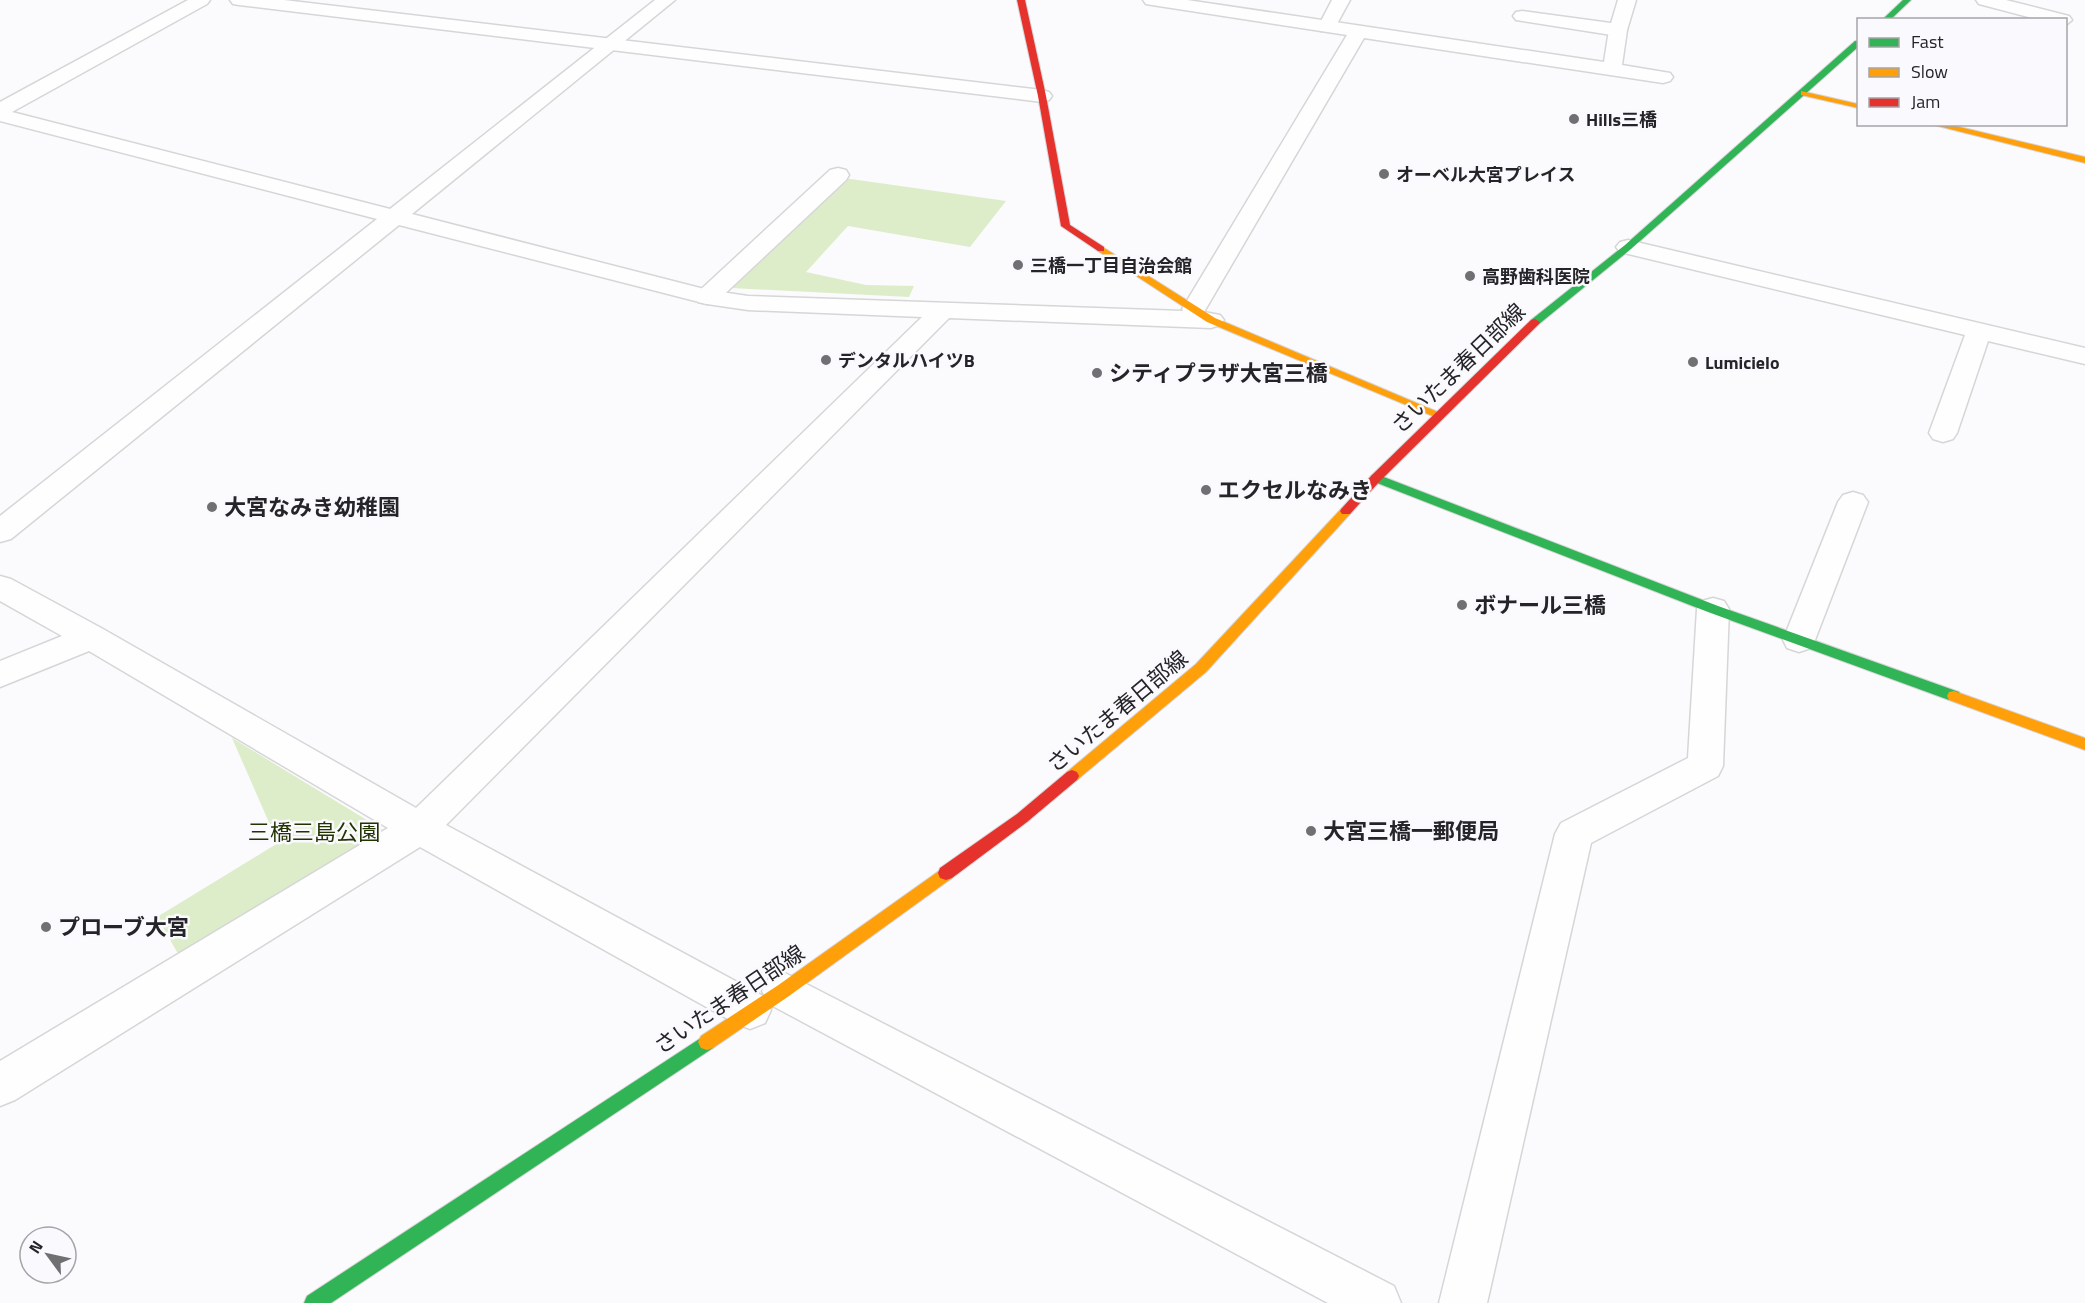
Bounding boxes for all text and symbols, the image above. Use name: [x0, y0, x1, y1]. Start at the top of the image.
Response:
legend: [1857, 18, 2067, 126]
text: Fast: [1911, 28, 1944, 55]
text: Slow: [1911, 58, 1948, 85]
text: Jam: [1911, 88, 1940, 115]
place label: Hills三橋: [1586, 106, 1657, 133]
marker: Hills三橋: [1567, 112, 1581, 126]
place label: オーベル大宮プレイス: [1396, 161, 1575, 188]
marker: オーベル大宮プレイス: [1377, 167, 1391, 181]
place label: 三橋一丁目自治会館: [1030, 252, 1192, 279]
marker: 三橋一丁目自治会館: [1011, 258, 1025, 272]
place label: 高野歯科医院: [1482, 263, 1590, 290]
marker: 高野歯科医院: [1463, 269, 1477, 283]
street label: さいたま春日部線: [1383, 295, 1533, 441]
place label: デンタルハイツB: [838, 347, 975, 374]
place label: Lumicielo: [1705, 349, 1779, 376]
marker: デンタルハイツB: [819, 353, 833, 367]
marker: Lumicielo: [1686, 355, 1700, 369]
place label: シティプラザ大宮三橋: [1109, 356, 1328, 390]
marker: シティプラザ大宮三橋: [1090, 366, 1104, 380]
place label: エクセルなみき: [1218, 473, 1372, 507]
marker: エクセルなみき: [1199, 483, 1213, 497]
place label: 大宮なみき幼稚園: [224, 490, 400, 524]
marker: 大宮なみき幼稚園: [205, 500, 219, 514]
place label: ボナール三橋: [1474, 588, 1606, 622]
marker: ボナール三橋: [1455, 598, 1469, 612]
street label: さいたま春日部線: [1039, 642, 1195, 780]
place label: 大宮三橋一郵便局: [1323, 814, 1499, 848]
park label: 三橋三島公園: [248, 815, 380, 849]
marker: 大宮三橋一郵便局: [1304, 824, 1318, 838]
place label: プローブ大宮: [58, 910, 189, 944]
marker: プローブ大宮: [39, 920, 53, 934]
street label: さいたま春日部線: [647, 936, 811, 1062]
north arrow: [18, 1225, 78, 1285]
text: N: [22, 1236, 49, 1258]

